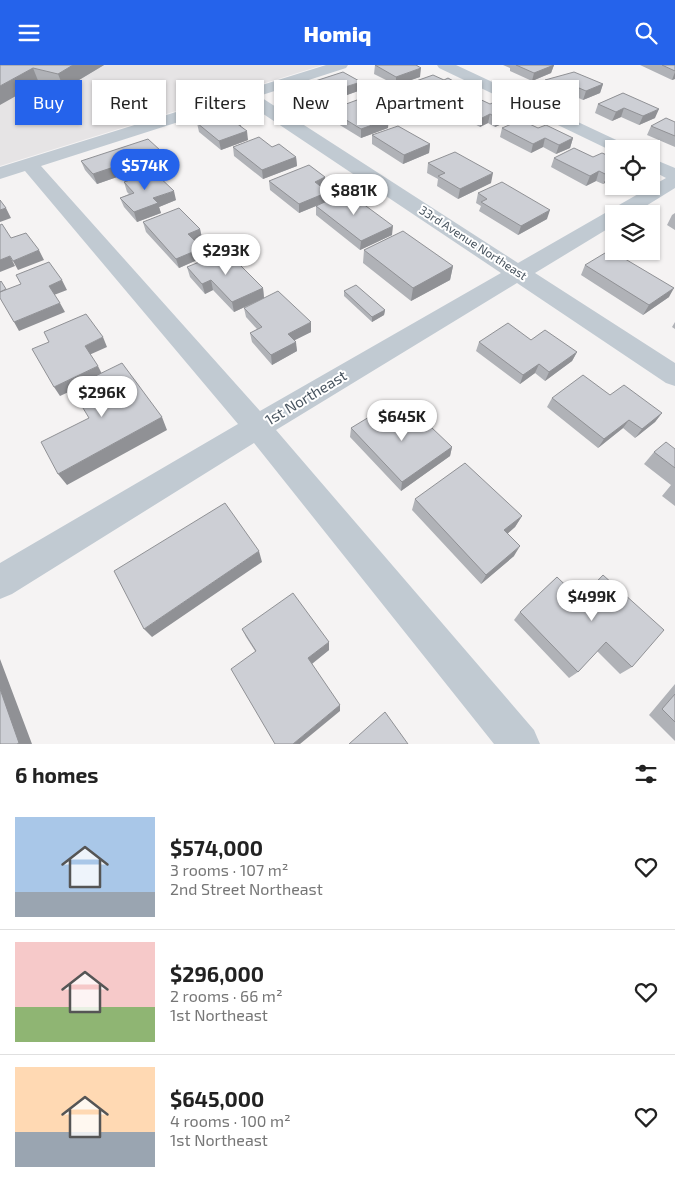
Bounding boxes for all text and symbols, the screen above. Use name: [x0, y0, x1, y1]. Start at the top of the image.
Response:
icon: menu: [15, 19, 43, 47]
icon: search: [632, 19, 660, 47]
text: Homiq: [304, 20, 371, 46]
chip: Buy: [15, 80, 82, 125]
chip: Rent: [92, 80, 166, 125]
chip: Filters: [176, 80, 264, 125]
chip: New: [274, 80, 347, 125]
chip: Apartment: [357, 80, 482, 125]
chip: House: [492, 80, 579, 125]
map controls: [605, 140, 660, 260]
button: locate: [605, 140, 660, 195]
pin: $574K: [110, 149, 180, 191]
text: $574K: [122, 155, 168, 174]
pin: $881K: [319, 173, 389, 216]
text: $881K: [331, 180, 377, 199]
street label: 33rd Avenue Northeast: [417, 202, 530, 282]
button: layers: [605, 205, 660, 260]
pin: $293K: [191, 233, 261, 276]
text: $293K: [202, 240, 250, 259]
street label: 1st Northeast: [261, 366, 350, 429]
pin: $296K: [67, 375, 137, 418]
text: $296K: [78, 382, 126, 401]
pin: $645K: [367, 399, 437, 442]
text: $645K: [378, 406, 426, 425]
pin: $499K: [557, 579, 627, 622]
text: $499K: [568, 586, 616, 605]
icon: filters: [632, 760, 660, 788]
text: 6 homes: [15, 762, 98, 787]
text: $574,000: [170, 835, 263, 860]
icon: home: [55, 837, 115, 897]
icon: heart: [632, 853, 660, 881]
text: 3 rooms · 107 m²: [170, 860, 288, 879]
text: 2nd Street Northeast: [170, 879, 323, 898]
text: $296,000: [170, 961, 264, 986]
icon: home: [55, 962, 115, 1022]
icon: heart: [632, 978, 660, 1006]
text: 2 rooms · 66 m²: [170, 986, 283, 1005]
text: 1st Northeast: [170, 1005, 268, 1024]
text: $645,000: [170, 1086, 264, 1111]
icon: home: [55, 1087, 115, 1147]
icon: heart: [632, 1103, 660, 1131]
text: 4 rooms · 100 m²: [170, 1111, 291, 1130]
text: 1st Northeast: [170, 1130, 268, 1149]

